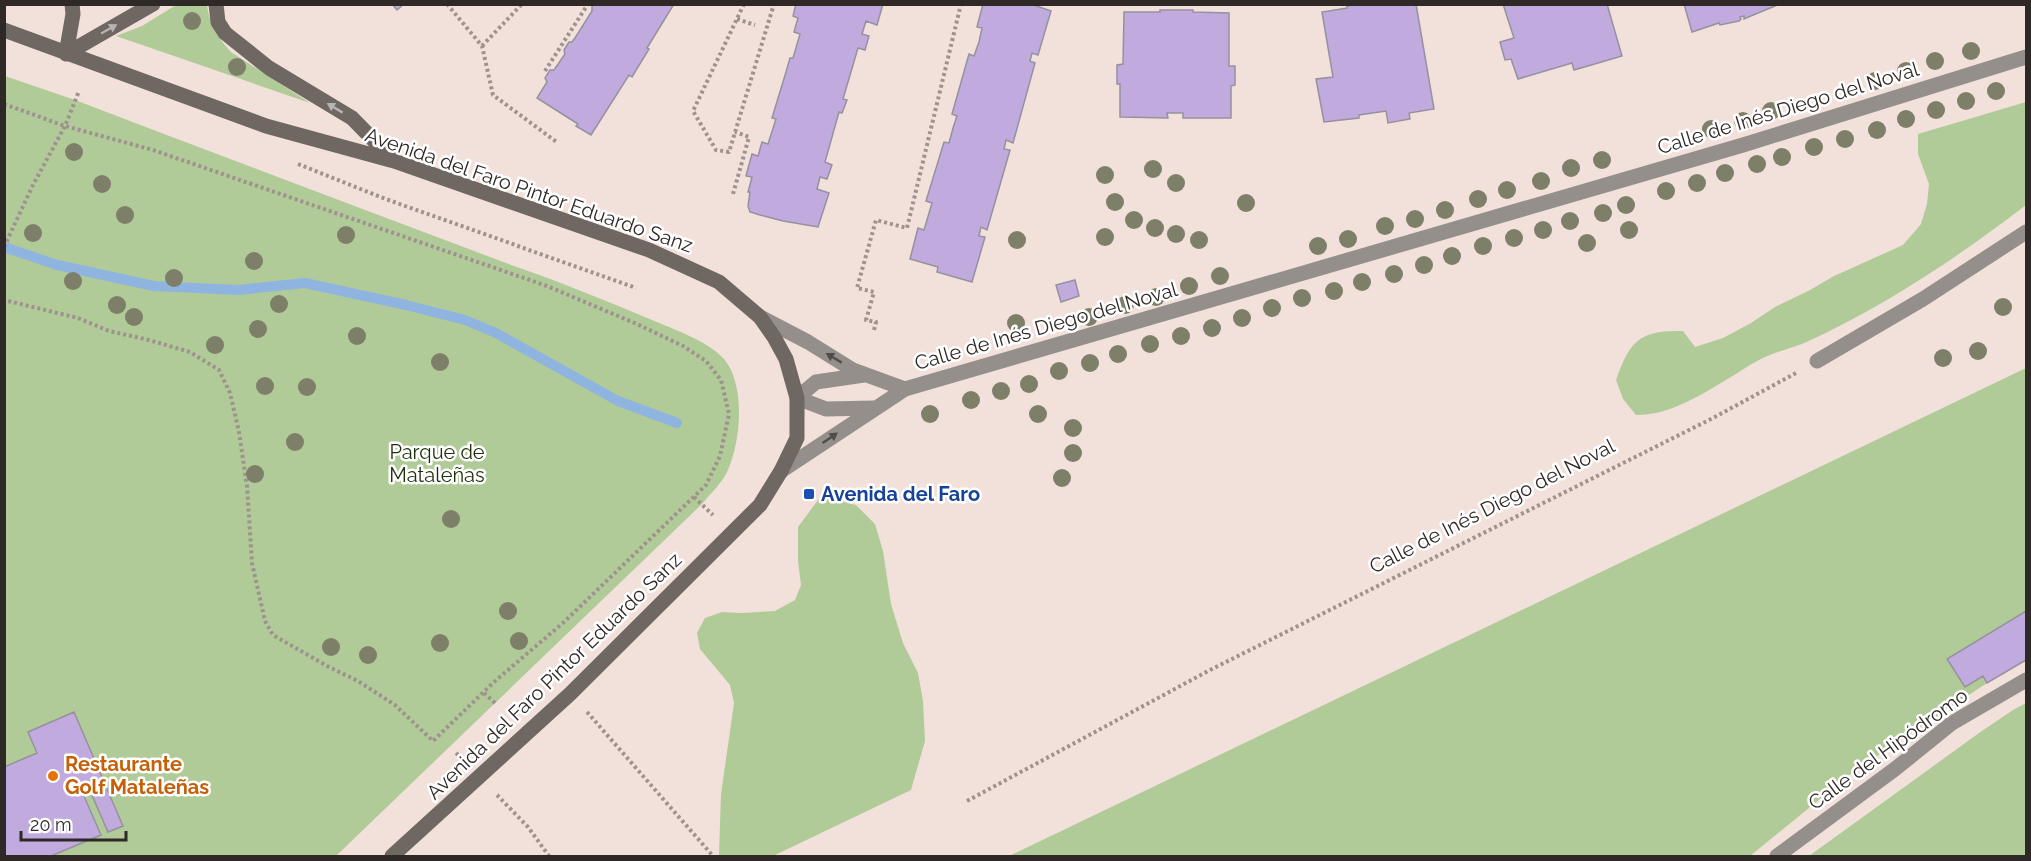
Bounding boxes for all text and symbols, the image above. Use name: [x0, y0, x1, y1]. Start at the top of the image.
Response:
one-way arrow: [101, 23, 117, 34]
street label: Calle de Inés Diego del Noval: [1654, 57, 1922, 159]
one-way arrow: [327, 102, 343, 113]
street label: Avenida del Faro Pintor Eduardo Sanz: [362, 123, 696, 258]
street label: Calle de Inés Diego del Noval: [912, 277, 1181, 375]
one-way arrow: [826, 353, 842, 364]
one-way arrow: [821, 432, 837, 444]
street label: Calle de Inés Diego del Noval: [1365, 433, 1619, 578]
park label: Parque de Mataleñas: [389, 440, 485, 487]
place label: Avenida del Faro: [821, 482, 980, 506]
marker: Avenida del Faro: [802, 487, 816, 501]
street label: Avenida del Faro Pintor Eduardo Sanz: [422, 547, 686, 804]
street label: Calle del Hipódromo: [1804, 683, 1972, 815]
place label: Restaurante Golf Mataleñas: [65, 752, 209, 799]
marker: Restaurante Golf Mataleñas: [46, 769, 60, 783]
scale bar: [21, 804, 126, 842]
text: 20 m: [30, 814, 72, 835]

